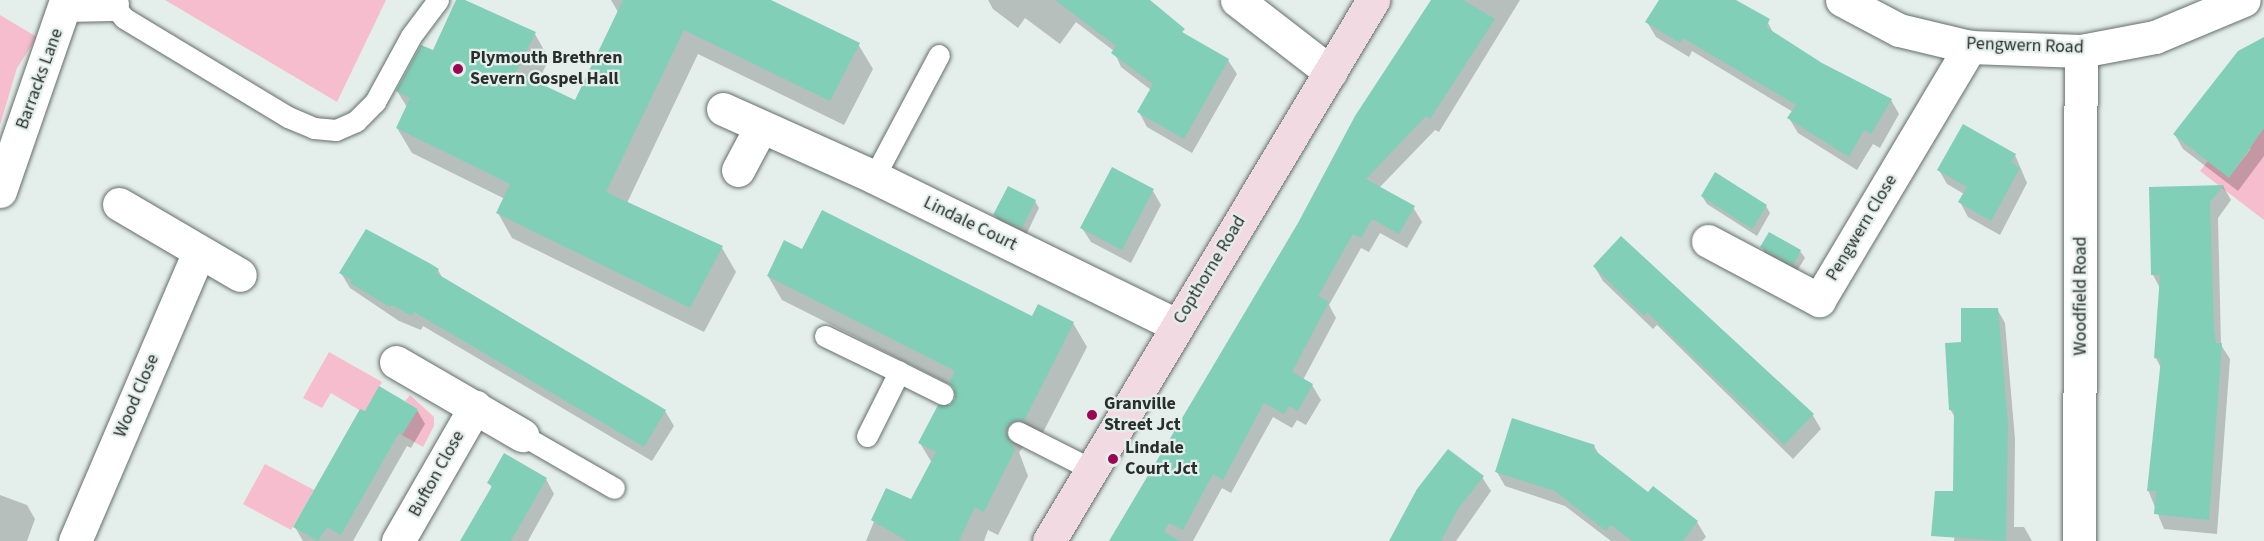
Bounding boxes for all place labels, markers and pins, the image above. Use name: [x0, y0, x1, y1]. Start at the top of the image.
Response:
place label: Plymouth Brethren Severn Gospel Hall: [470, 48, 622, 90]
marker: Plymouth Brethren Severn Gospel Hall: [451, 62, 465, 76]
place label: Granville Street Jct: [1104, 394, 1181, 436]
marker: Granville Street Jct: [1085, 408, 1099, 422]
place label: Lindale Court Jct: [1125, 438, 1198, 480]
marker: Lindale Court Jct: [1106, 452, 1120, 466]

